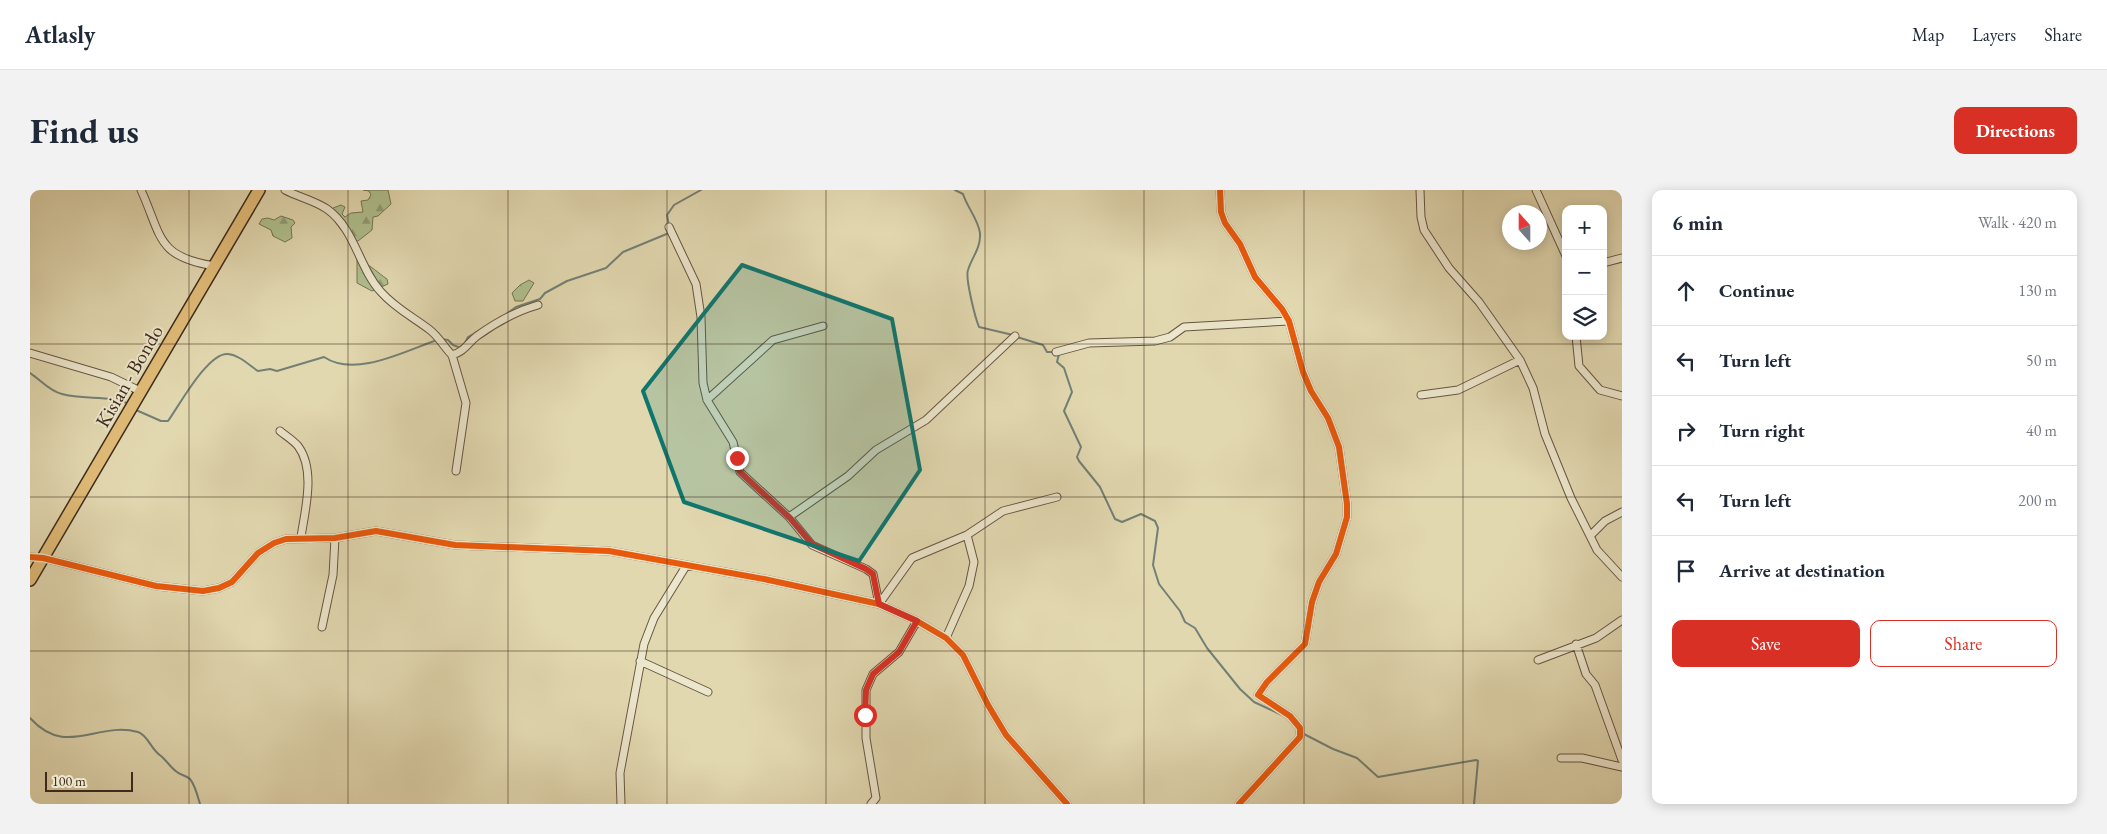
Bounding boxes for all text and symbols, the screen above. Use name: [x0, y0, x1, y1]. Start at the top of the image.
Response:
text: Atlasly: [25, 19, 95, 50]
text: Map: [1912, 23, 1944, 46]
text: Layers: [1972, 23, 2016, 46]
text: Share: [2044, 23, 2082, 46]
button: Directions: [1954, 107, 2077, 154]
text: Find us: [30, 108, 139, 153]
north arrow: [1502, 205, 1547, 250]
map controls: [1562, 205, 1607, 340]
button: +: [1562, 205, 1607, 250]
text: 6 min: [1672, 209, 1723, 236]
text: Walk · 420 m: [1978, 212, 2057, 233]
button: −: [1562, 250, 1607, 295]
icon: ahead: [1672, 277, 1700, 305]
text: Continue: [1719, 278, 1794, 303]
text: 130 m: [2018, 280, 2057, 301]
button: layers: [1562, 295, 1607, 340]
street label: Kisian - Bondo: [89, 320, 169, 432]
icon: left: [1672, 347, 1700, 375]
text: Turn left: [1719, 348, 1791, 373]
text: 50 m: [2026, 350, 2057, 371]
icon: right: [1672, 417, 1700, 445]
text: Turn right: [1719, 418, 1805, 443]
text: 40 m: [2026, 420, 2057, 441]
route end: [726, 447, 749, 470]
icon: left: [1672, 487, 1700, 515]
text: Turn left: [1719, 488, 1791, 513]
text: 200 m: [2018, 490, 2057, 511]
icon: arrive: [1672, 557, 1700, 585]
text: Arrive at destination: [1719, 558, 1885, 583]
button: Save: [1672, 620, 1860, 667]
button: Share: [1870, 620, 2057, 667]
route start: [854, 704, 877, 727]
scale bar: [45, 769, 132, 792]
text: 100 m: [52, 772, 86, 790]

